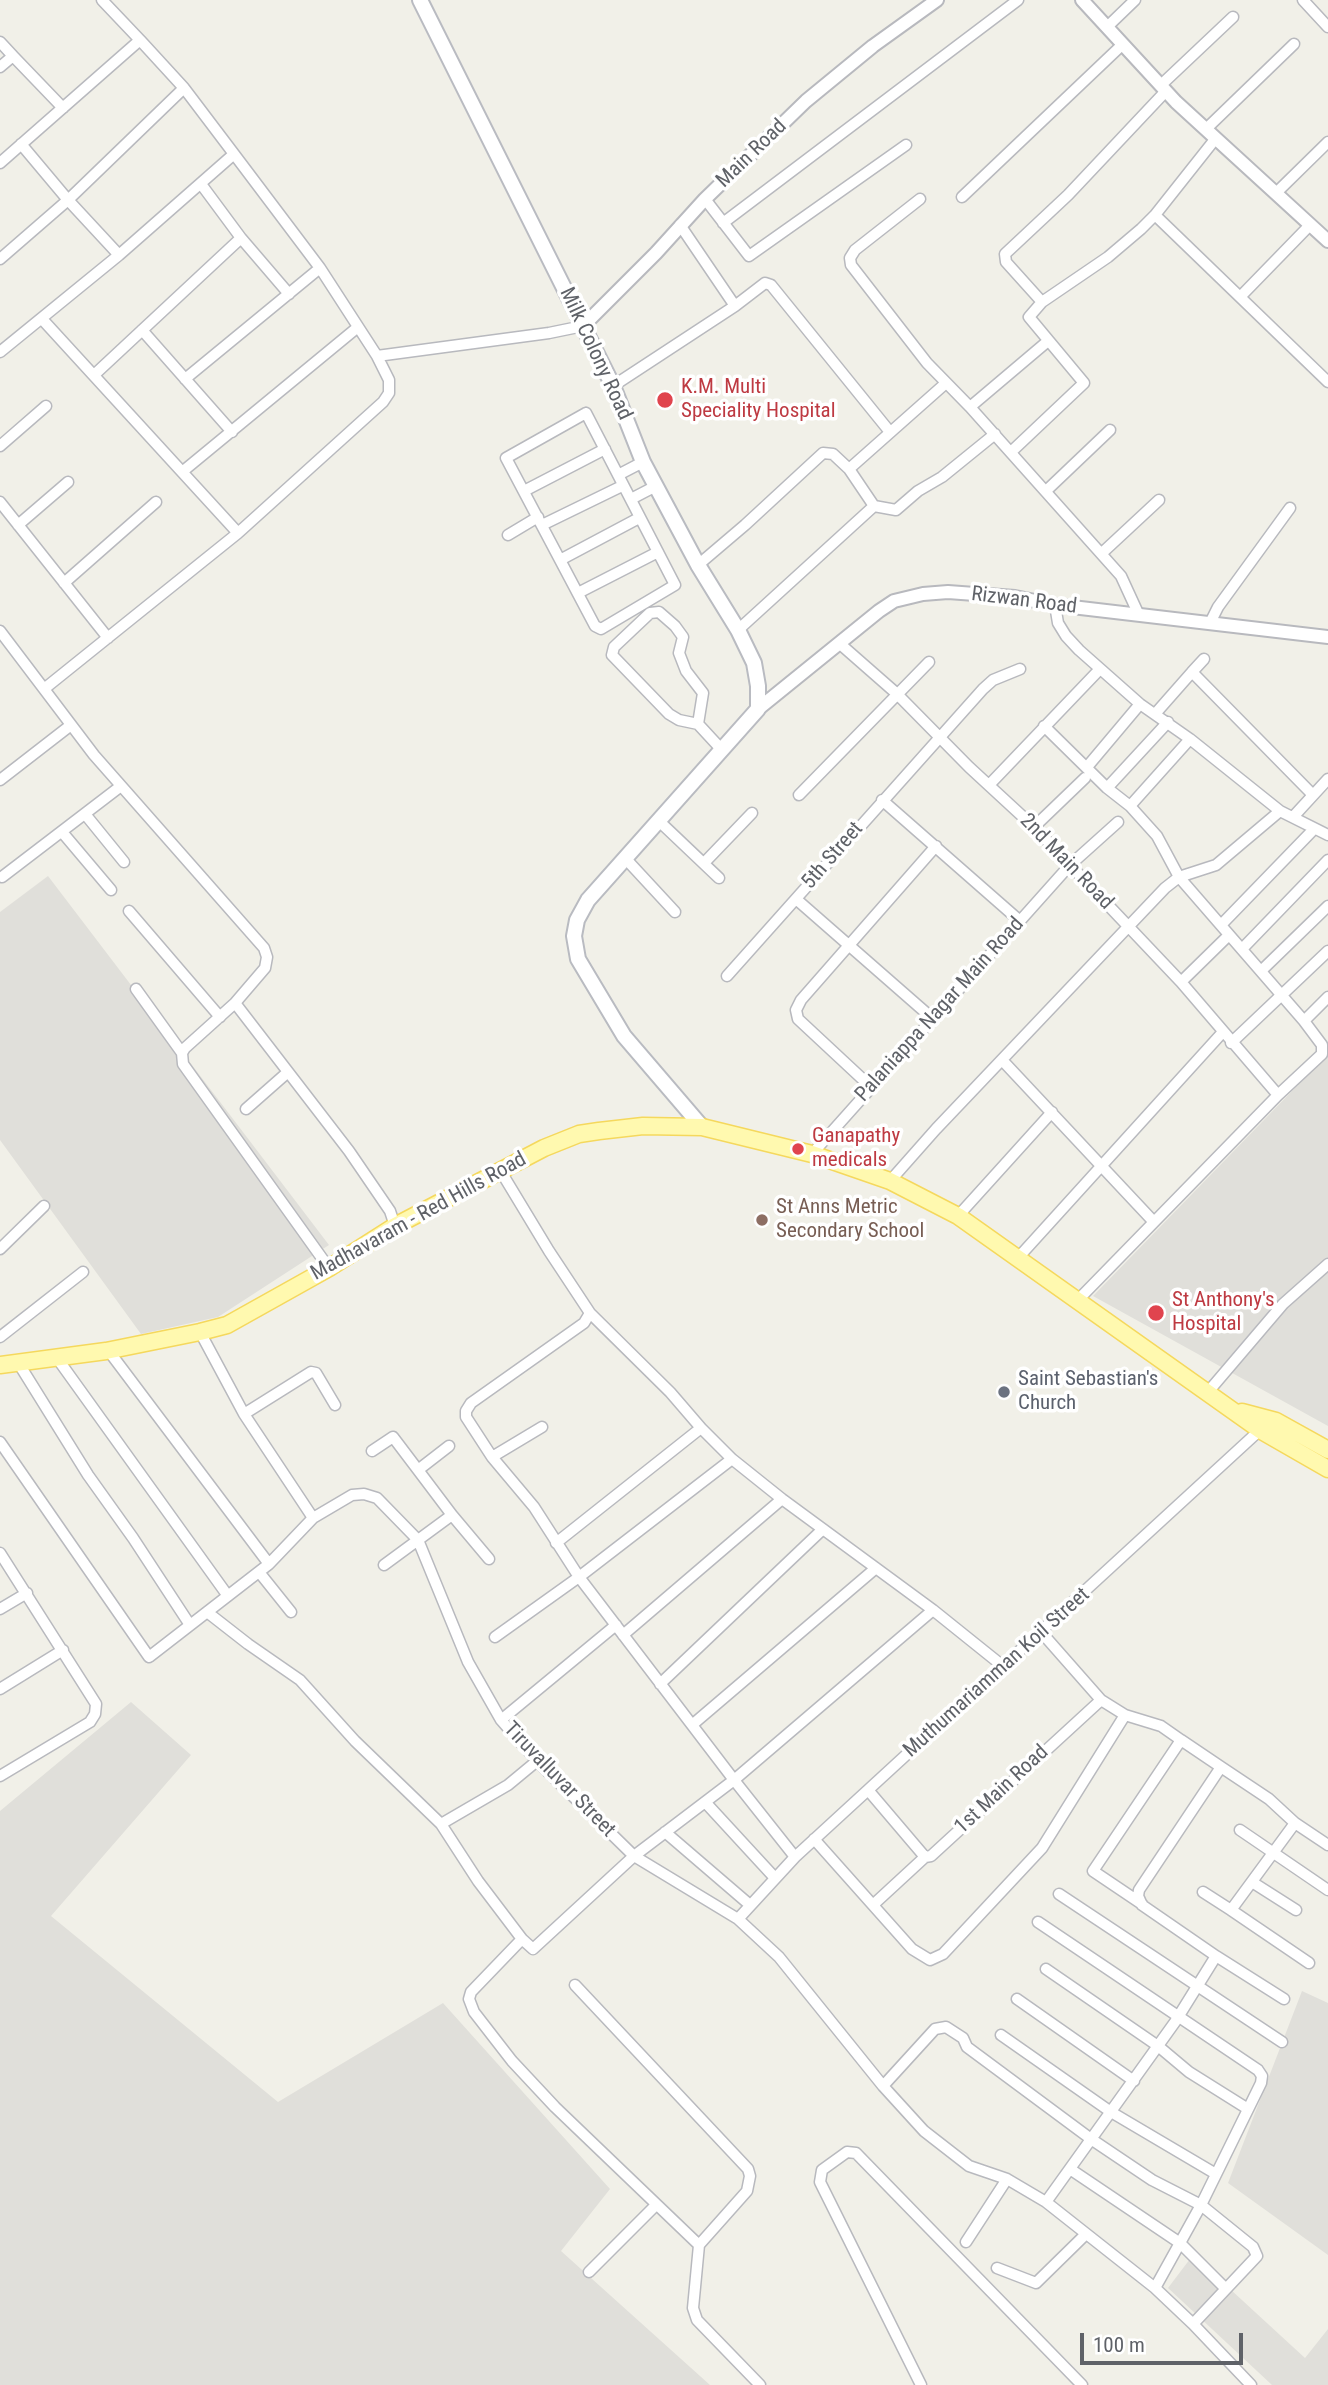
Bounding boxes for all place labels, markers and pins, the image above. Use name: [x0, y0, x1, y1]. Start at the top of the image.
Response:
place label: K.M. Multi Speciality Hospital: [681, 375, 835, 425]
marker: K.M. Multi Speciality Hospital: [655, 390, 675, 410]
place label: Ganapathy medicals: [812, 1124, 900, 1174]
marker: Ganapathy medicals: [790, 1141, 806, 1157]
place label: St Anns Metric Secondary School: [776, 1195, 924, 1245]
marker: St Anns Metric Secondary School: [754, 1212, 770, 1228]
place label: St Anthony's Hospital: [1172, 1288, 1275, 1338]
marker: St Anthony's Hospital: [1146, 1303, 1166, 1323]
place label: Saint Sebastian's Church: [1018, 1367, 1158, 1417]
marker: Saint Sebastian's Church: [996, 1384, 1012, 1400]

